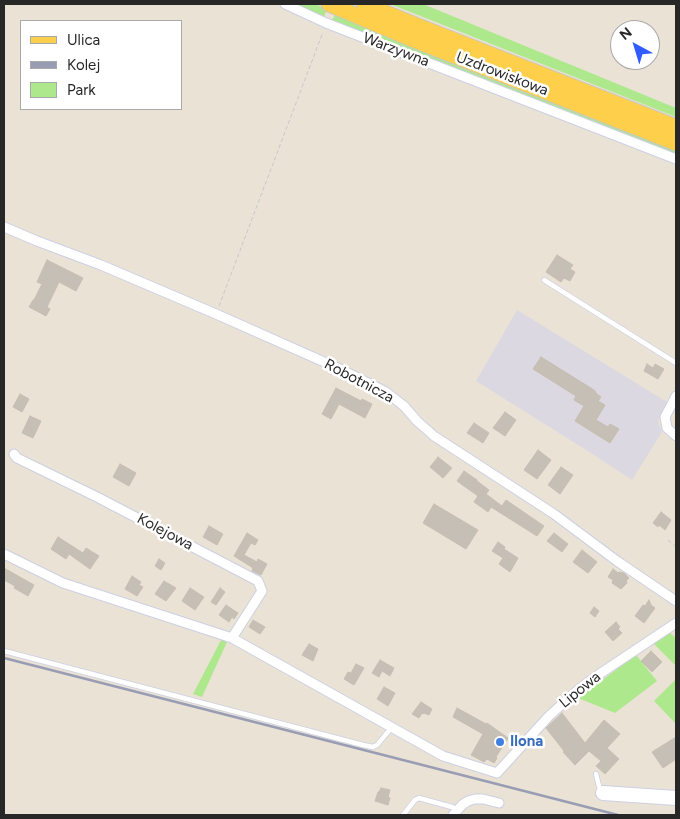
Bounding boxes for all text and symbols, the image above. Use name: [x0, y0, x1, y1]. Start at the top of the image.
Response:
legend: [20, 20, 182, 110]
north arrow: [610, 20, 660, 70]
text: N: [616, 24, 635, 44]
street label: Warzywna: [360, 29, 432, 71]
text: Ulica: [67, 31, 100, 49]
street label: Uzdrowiskowa: [453, 48, 551, 100]
text: Kolej: [67, 56, 100, 74]
text: Park: [67, 81, 96, 99]
street label: Robotnicza: [321, 355, 397, 407]
street label: Kolejowa: [134, 510, 196, 554]
street label: Lipowa: [556, 668, 604, 712]
place label: Ilona: [510, 733, 543, 751]
marker: Ilona: [494, 736, 506, 748]

